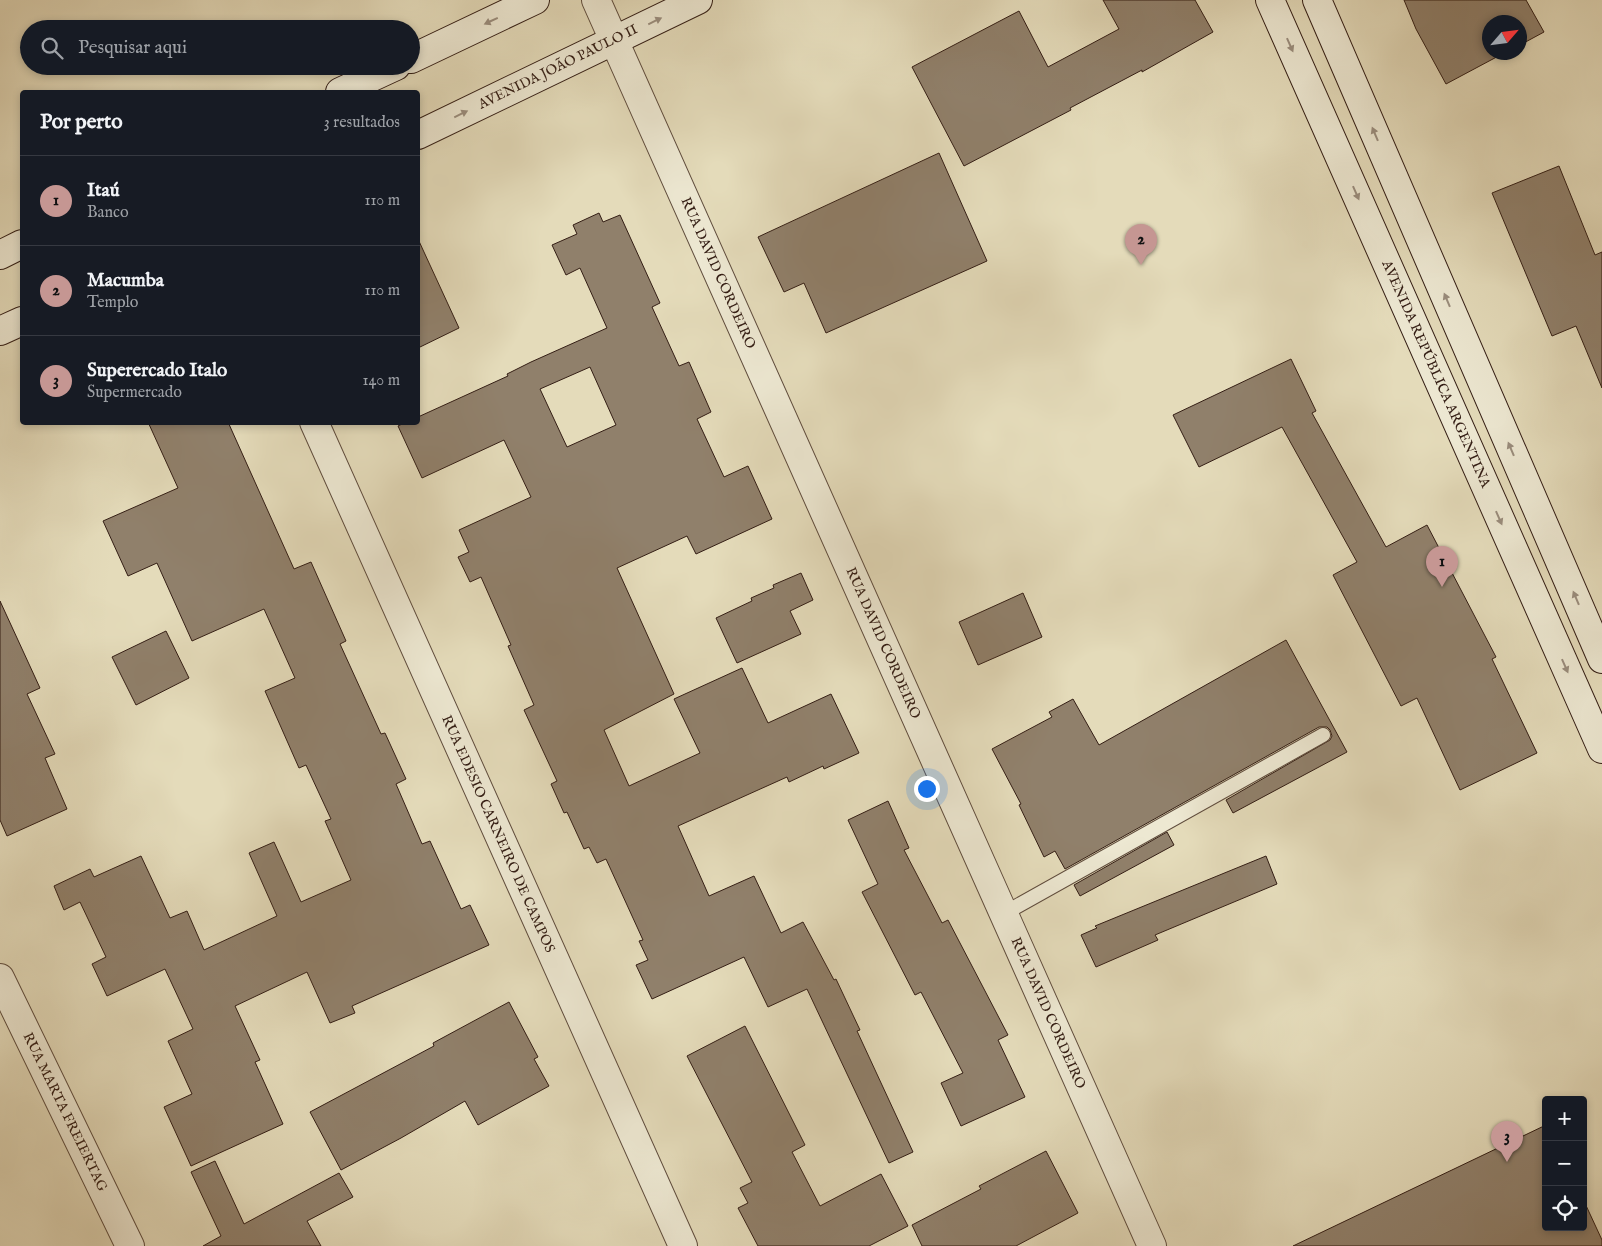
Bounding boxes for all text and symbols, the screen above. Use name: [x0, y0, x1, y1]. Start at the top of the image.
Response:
north arrow: [1482, 15, 1527, 60]
one-way arrow: [648, 16, 662, 24]
one-way arrow: [484, 17, 498, 25]
search box: [20, 20, 420, 75]
street label: AVENIDA JOÃO PAULO II: [474, 20, 641, 114]
icon: search: [38, 34, 66, 62]
text: Pesquisar aqui: [78, 36, 187, 60]
one-way arrow: [1286, 38, 1294, 52]
text: Por perto: [40, 109, 122, 136]
one-way arrow: [454, 109, 469, 118]
text: 3 resultados: [324, 113, 400, 133]
one-way arrow: [1371, 127, 1379, 141]
text: Itaú: [87, 179, 120, 203]
one-way arrow: [1352, 186, 1360, 200]
text: 1: [53, 191, 59, 211]
text: 110 m: [364, 191, 400, 211]
street label: RUA DAVID CORDEIRO: [676, 194, 760, 352]
text: Banco: [87, 203, 129, 223]
pin: 2: [1125, 224, 1157, 265]
street label: AVENIDA REPÚBLICA ARGENTINA: [1377, 256, 1496, 491]
text: Macumba: [87, 269, 164, 293]
text: 2: [52, 281, 60, 301]
text: 110 m: [364, 281, 400, 301]
text: Templo: [87, 293, 138, 313]
one-way arrow: [1442, 293, 1450, 307]
text: Superercado Italo: [87, 359, 227, 383]
text: 3: [53, 371, 59, 391]
text: 140 m: [362, 371, 400, 391]
text: Supermercado: [87, 383, 182, 403]
one-way arrow: [1507, 442, 1515, 456]
one-way arrow: [1496, 511, 1504, 525]
pin: 1: [1426, 546, 1458, 587]
street label: RUA DAVID CORDEIRO: [841, 564, 925, 722]
one-way arrow: [1571, 591, 1579, 605]
one-way arrow: [1562, 659, 1570, 673]
street label: RUA EDESIO CARNEIRO DE CAMPOS: [437, 712, 559, 956]
your location: [914, 776, 940, 802]
street label: RUA DAVID CORDEIRO: [1006, 934, 1090, 1092]
street label: RUA MARTA FREIERTAG: [19, 1030, 112, 1195]
map controls: [1542, 1096, 1587, 1231]
button: +: [1542, 1096, 1587, 1141]
pin: 3: [1491, 1121, 1523, 1162]
button: −: [1542, 1141, 1587, 1186]
button: locate: [1542, 1186, 1587, 1231]

